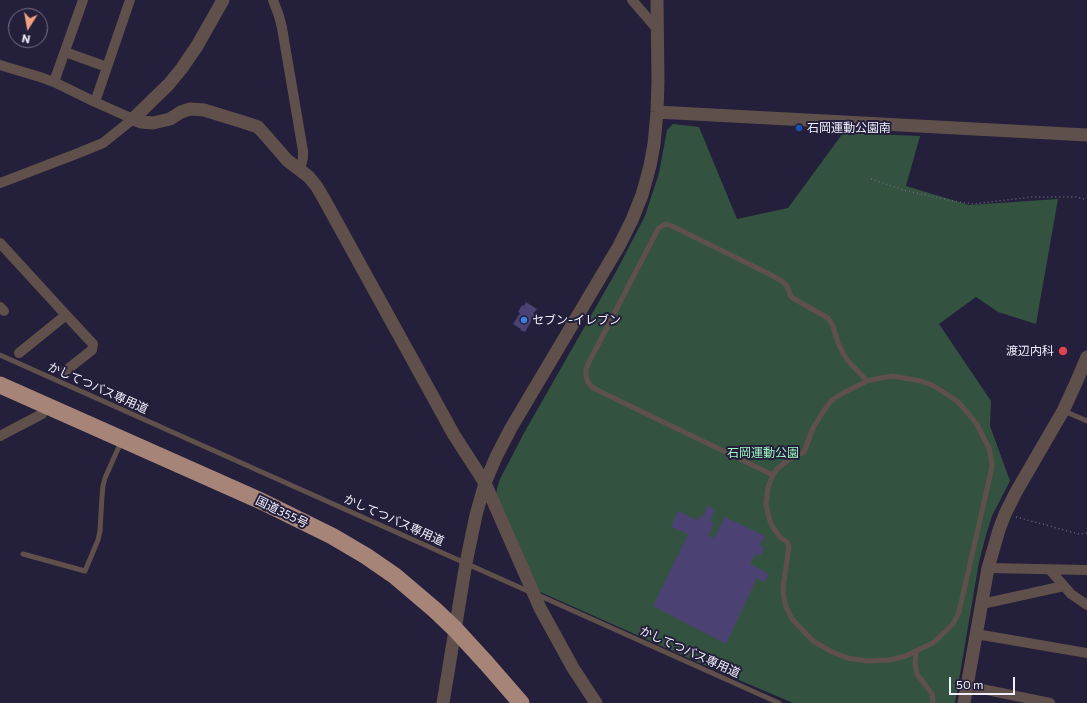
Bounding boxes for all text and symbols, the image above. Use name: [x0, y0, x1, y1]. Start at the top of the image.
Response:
north arrow: [8, 8, 48, 48]
text: N: [21, 32, 31, 46]
place label: 石岡運動公園南: [807, 121, 891, 135]
marker: 石岡運動公園南: [794, 123, 804, 133]
place label: セブン-イレブン: [532, 313, 621, 327]
marker: セブン-イレブン: [519, 315, 529, 325]
place label: 渡辺内科: [1006, 344, 1054, 358]
marker: 渡辺内科: [1057, 345, 1069, 357]
street label: かしてつバス専用道: [46, 359, 150, 417]
park label: 石岡運動公園: [727, 446, 799, 460]
street label: かしてつバス専用道: [342, 491, 446, 549]
street label: 国道355号: [253, 493, 311, 531]
street label: かしてつバス専用道: [638, 623, 742, 681]
scale bar: [951, 669, 1017, 695]
text: 50 m: [956, 677, 984, 691]

